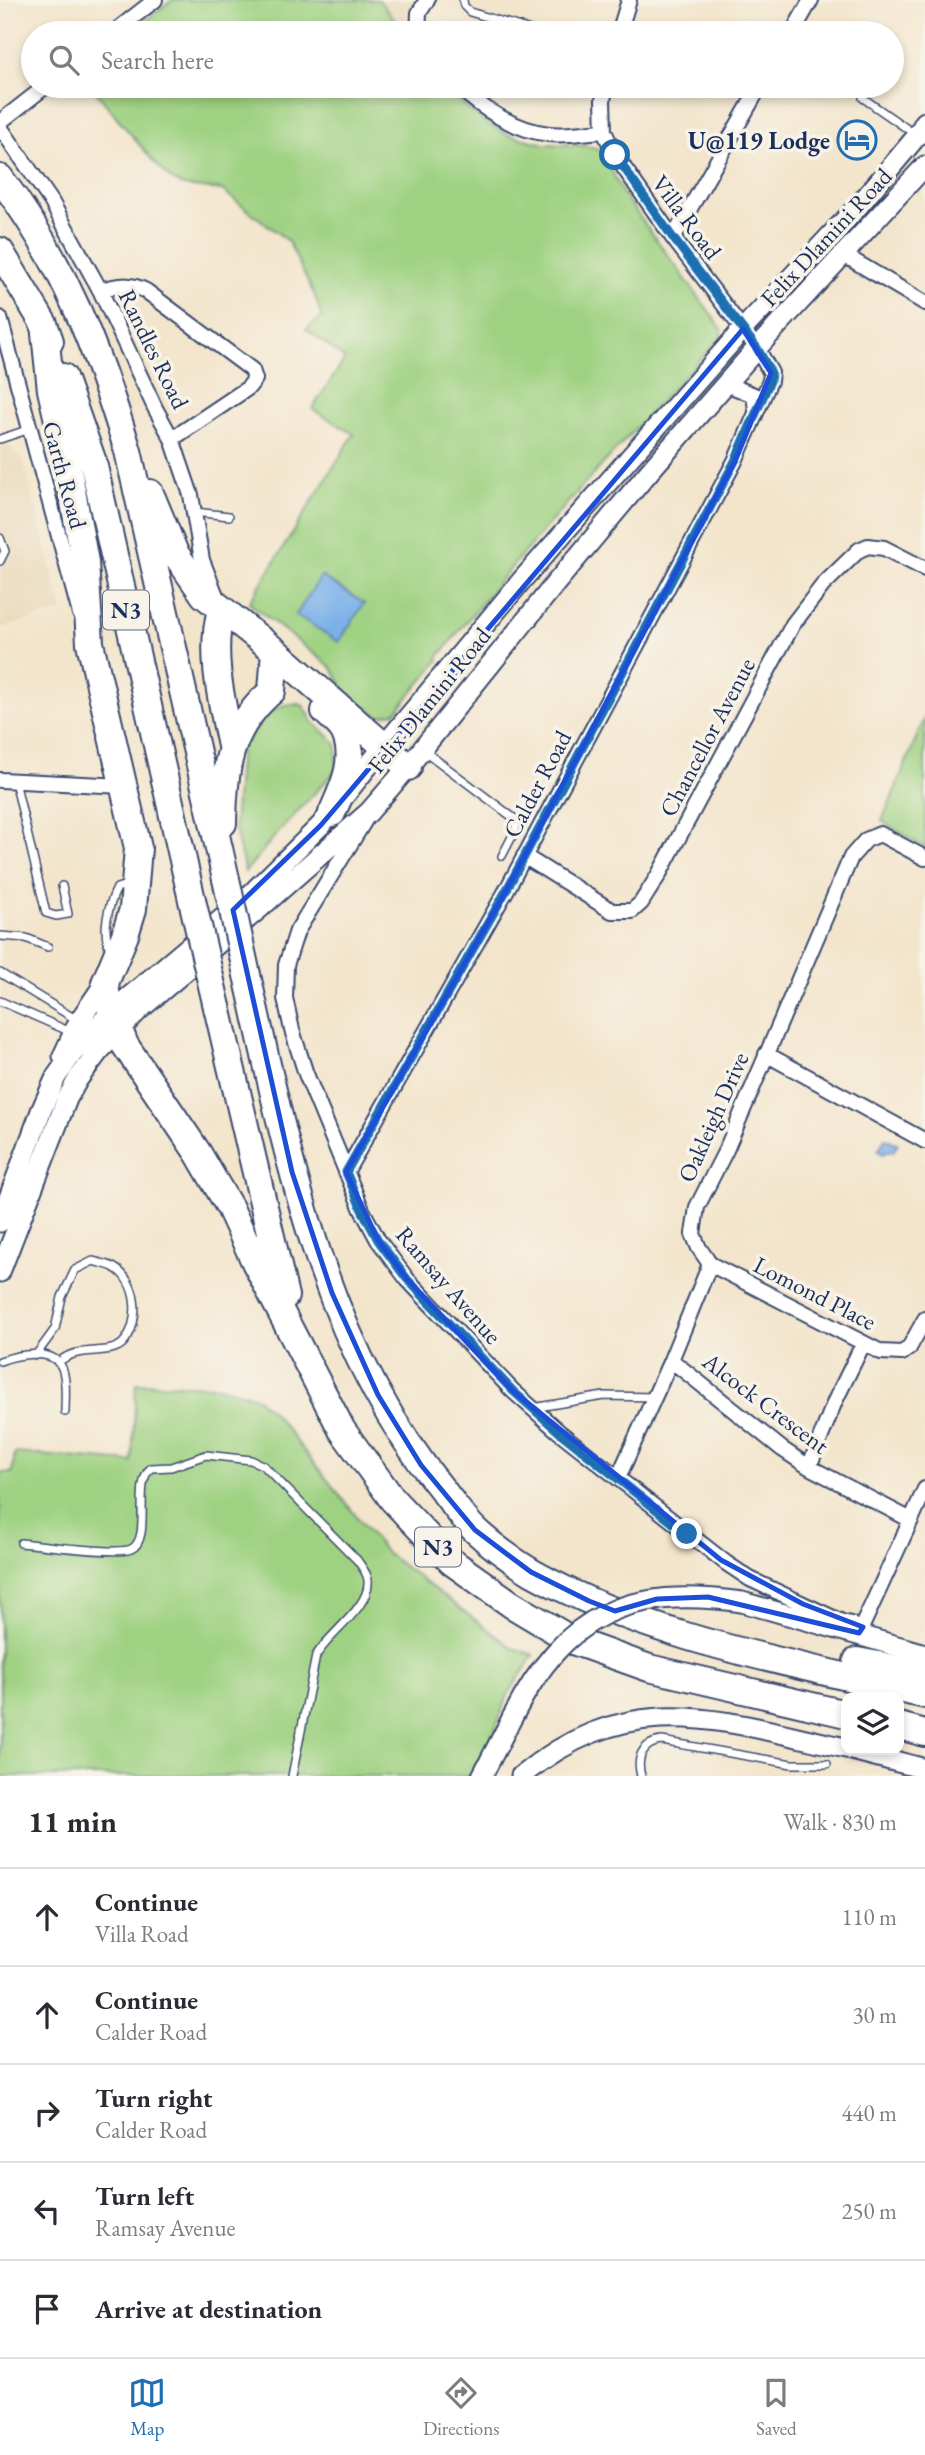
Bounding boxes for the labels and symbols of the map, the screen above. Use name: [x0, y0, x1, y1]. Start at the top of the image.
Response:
hotel icon: U@119 Lodge: [836, 119, 878, 161]
place label: U@119 Lodge: [688, 125, 830, 157]
route start: [599, 139, 630, 170]
street label: Felix Dlamini Road: [754, 160, 899, 313]
street label: Villa Road: [645, 169, 729, 266]
street label: Randles Road: [112, 284, 197, 415]
street label: Garth Road: [36, 418, 94, 533]
road number: N3: [103, 590, 149, 630]
street label: Felix Dlamini Road: [361, 620, 498, 779]
street label: Chancellor Avenue: [652, 652, 762, 822]
street label: Calder Road: [496, 724, 579, 843]
street label: Oakleigh Drive: [671, 1047, 755, 1187]
street label: Ramsay Avenue: [389, 1219, 509, 1351]
street label: Lomond Place: [749, 1249, 881, 1337]
street label: Alcock Crescent: [696, 1345, 836, 1461]
route end: [671, 1518, 702, 1549]
road number: N3: [415, 1528, 461, 1566]

